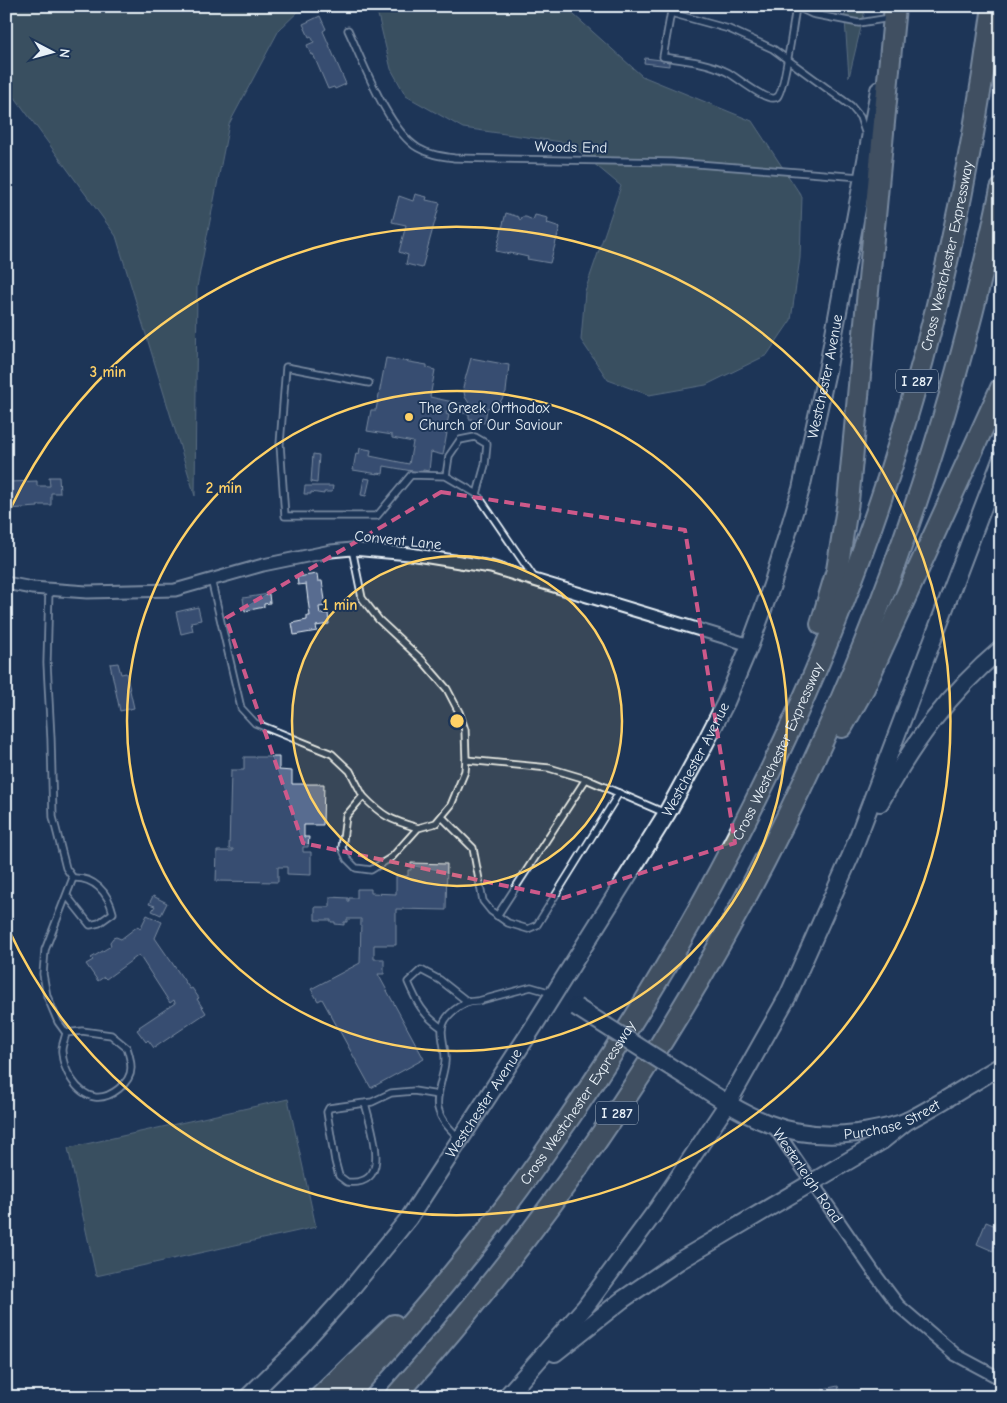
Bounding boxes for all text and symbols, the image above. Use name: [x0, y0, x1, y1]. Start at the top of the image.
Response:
north arrow: [28, 28, 78, 78]
text: N: [56, 48, 73, 59]
street label: Woods End: [534, 137, 608, 157]
street label: Cross Westchester Expressway: [917, 159, 977, 353]
street label: Westchester Avenue: [803, 312, 846, 440]
text: 3 min: [90, 363, 126, 381]
road number: I 287: [896, 370, 938, 392]
place label: The Greek Orthodox Church of Our Saviour: [419, 399, 562, 434]
marker: The Greek Orthodox Church of Our Saviour: [403, 411, 415, 423]
text: 2 min: [206, 479, 242, 497]
street label: Convent Lane: [354, 526, 443, 554]
text: 1 min: [323, 596, 357, 614]
street label: Cross Westchester Expressway: [728, 659, 827, 843]
street label: Westchester Avenue: [658, 699, 734, 820]
centre of rings: [448, 712, 466, 730]
street label: Cross Westchester Expressway: [516, 1017, 640, 1188]
street label: Westchester Avenue: [442, 1045, 526, 1161]
street label: Purchase Street: [843, 1095, 944, 1143]
road number: I 287: [596, 1102, 638, 1124]
street label: Westerleigh Road: [769, 1125, 846, 1226]

